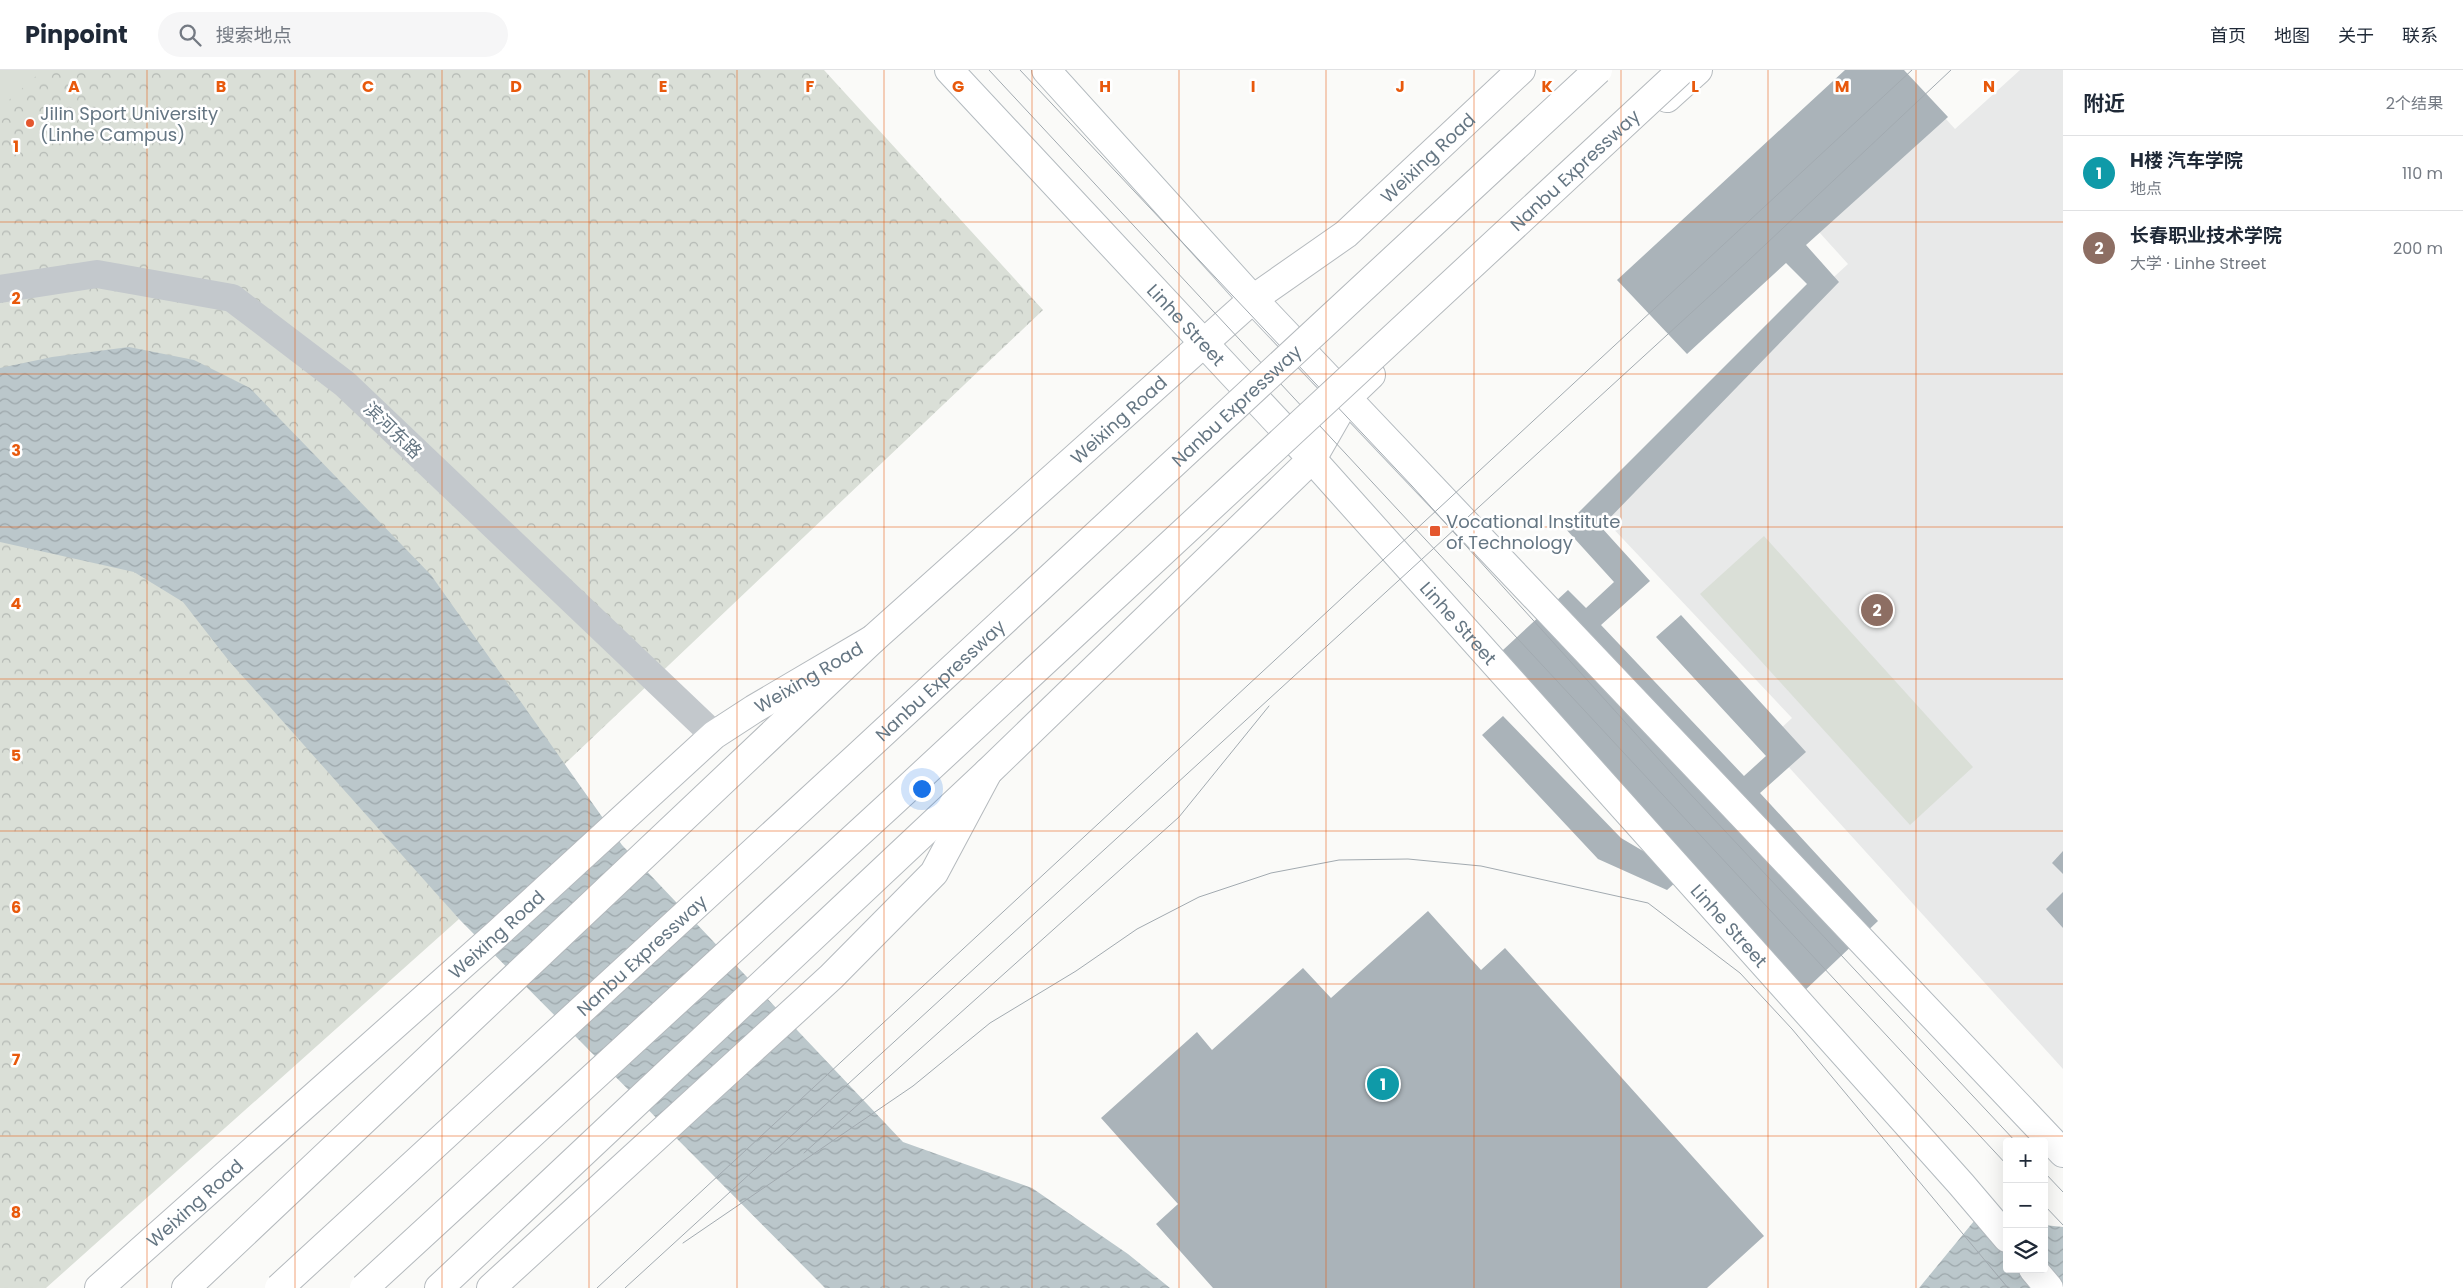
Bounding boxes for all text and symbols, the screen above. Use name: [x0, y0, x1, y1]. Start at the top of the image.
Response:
search box: [158, 12, 508, 57]
text: Pinpoint: [25, 18, 128, 51]
icon: search: [176, 21, 204, 49]
text: 搜索地点: [216, 22, 292, 49]
text: 首页: [2210, 23, 2246, 48]
text: 地图: [2274, 23, 2310, 48]
text: 关于: [2338, 23, 2374, 48]
text: 联系: [2402, 23, 2438, 48]
text: A: [68, 75, 80, 98]
text: B: [216, 75, 226, 98]
text: C: [362, 75, 374, 98]
text: D: [510, 75, 522, 98]
text: E: [659, 75, 667, 98]
text: F: [806, 75, 815, 98]
text: G: [952, 75, 964, 98]
text: H: [1099, 75, 1111, 98]
text: I: [1251, 75, 1255, 98]
text: J: [1395, 75, 1405, 98]
text: K: [1541, 75, 1553, 98]
text: L: [1691, 75, 1699, 98]
text: M: [1835, 75, 1849, 98]
text: N: [1983, 75, 1995, 98]
text: 附近: [2083, 89, 2125, 118]
text: 2个结果: [2386, 92, 2443, 115]
place label: Jilin Sport University (Linhe Campus): [40, 101, 218, 147]
street label: Nanbu Expressway: [1504, 103, 1645, 236]
street label: Weixing Road: [1375, 107, 1480, 208]
marker: Jilin Sport University (Linhe Campus): [24, 117, 36, 129]
text: 1: [13, 135, 19, 158]
text: H楼 汽车学院: [2130, 147, 2243, 174]
text: 1: [2096, 162, 2102, 185]
text: 110 m: [2402, 162, 2443, 185]
text: 地点: [2130, 177, 2162, 200]
text: 长春职业技术学院: [2130, 222, 2282, 249]
text: 2: [2094, 237, 2104, 260]
text: 200 m: [2393, 237, 2443, 260]
text: 大学 · Linhe Street: [2130, 252, 2266, 275]
street label: Linhe Street: [1142, 278, 1231, 371]
text: 2: [11, 287, 21, 310]
street label: Nanbu Expressway: [1166, 339, 1307, 472]
street label: Weixing Road: [1065, 370, 1172, 469]
street label: 滨河东路: [358, 396, 428, 464]
text: 3: [11, 439, 21, 462]
place label: Vocational Institute of Technology: [1446, 509, 1620, 555]
marker: Vocational Institute of Technology: [1428, 524, 1442, 538]
street label: Linhe Street: [1415, 576, 1503, 670]
pin: 2: [1861, 591, 1893, 629]
text: 4: [11, 592, 22, 615]
street label: Nanbu Expressway: [870, 614, 1010, 747]
street label: Weixing Road: [750, 635, 867, 719]
text: 5: [11, 744, 21, 767]
your location: [909, 776, 935, 802]
street label: Linhe Street: [1685, 878, 1773, 972]
street label: Weixing Road: [443, 884, 550, 984]
street label: Nanbu Expressway: [571, 889, 712, 1021]
text: 6: [11, 896, 21, 919]
text: 7: [12, 1048, 21, 1071]
pin: 1: [1367, 1065, 1399, 1103]
map controls: [2003, 1138, 2048, 1273]
button: +: [2003, 1138, 2048, 1183]
street label: Weixing Road: [141, 1153, 248, 1253]
button: −: [2003, 1183, 2048, 1228]
text: 8: [11, 1201, 21, 1224]
button: layers: [2003, 1228, 2048, 1273]

